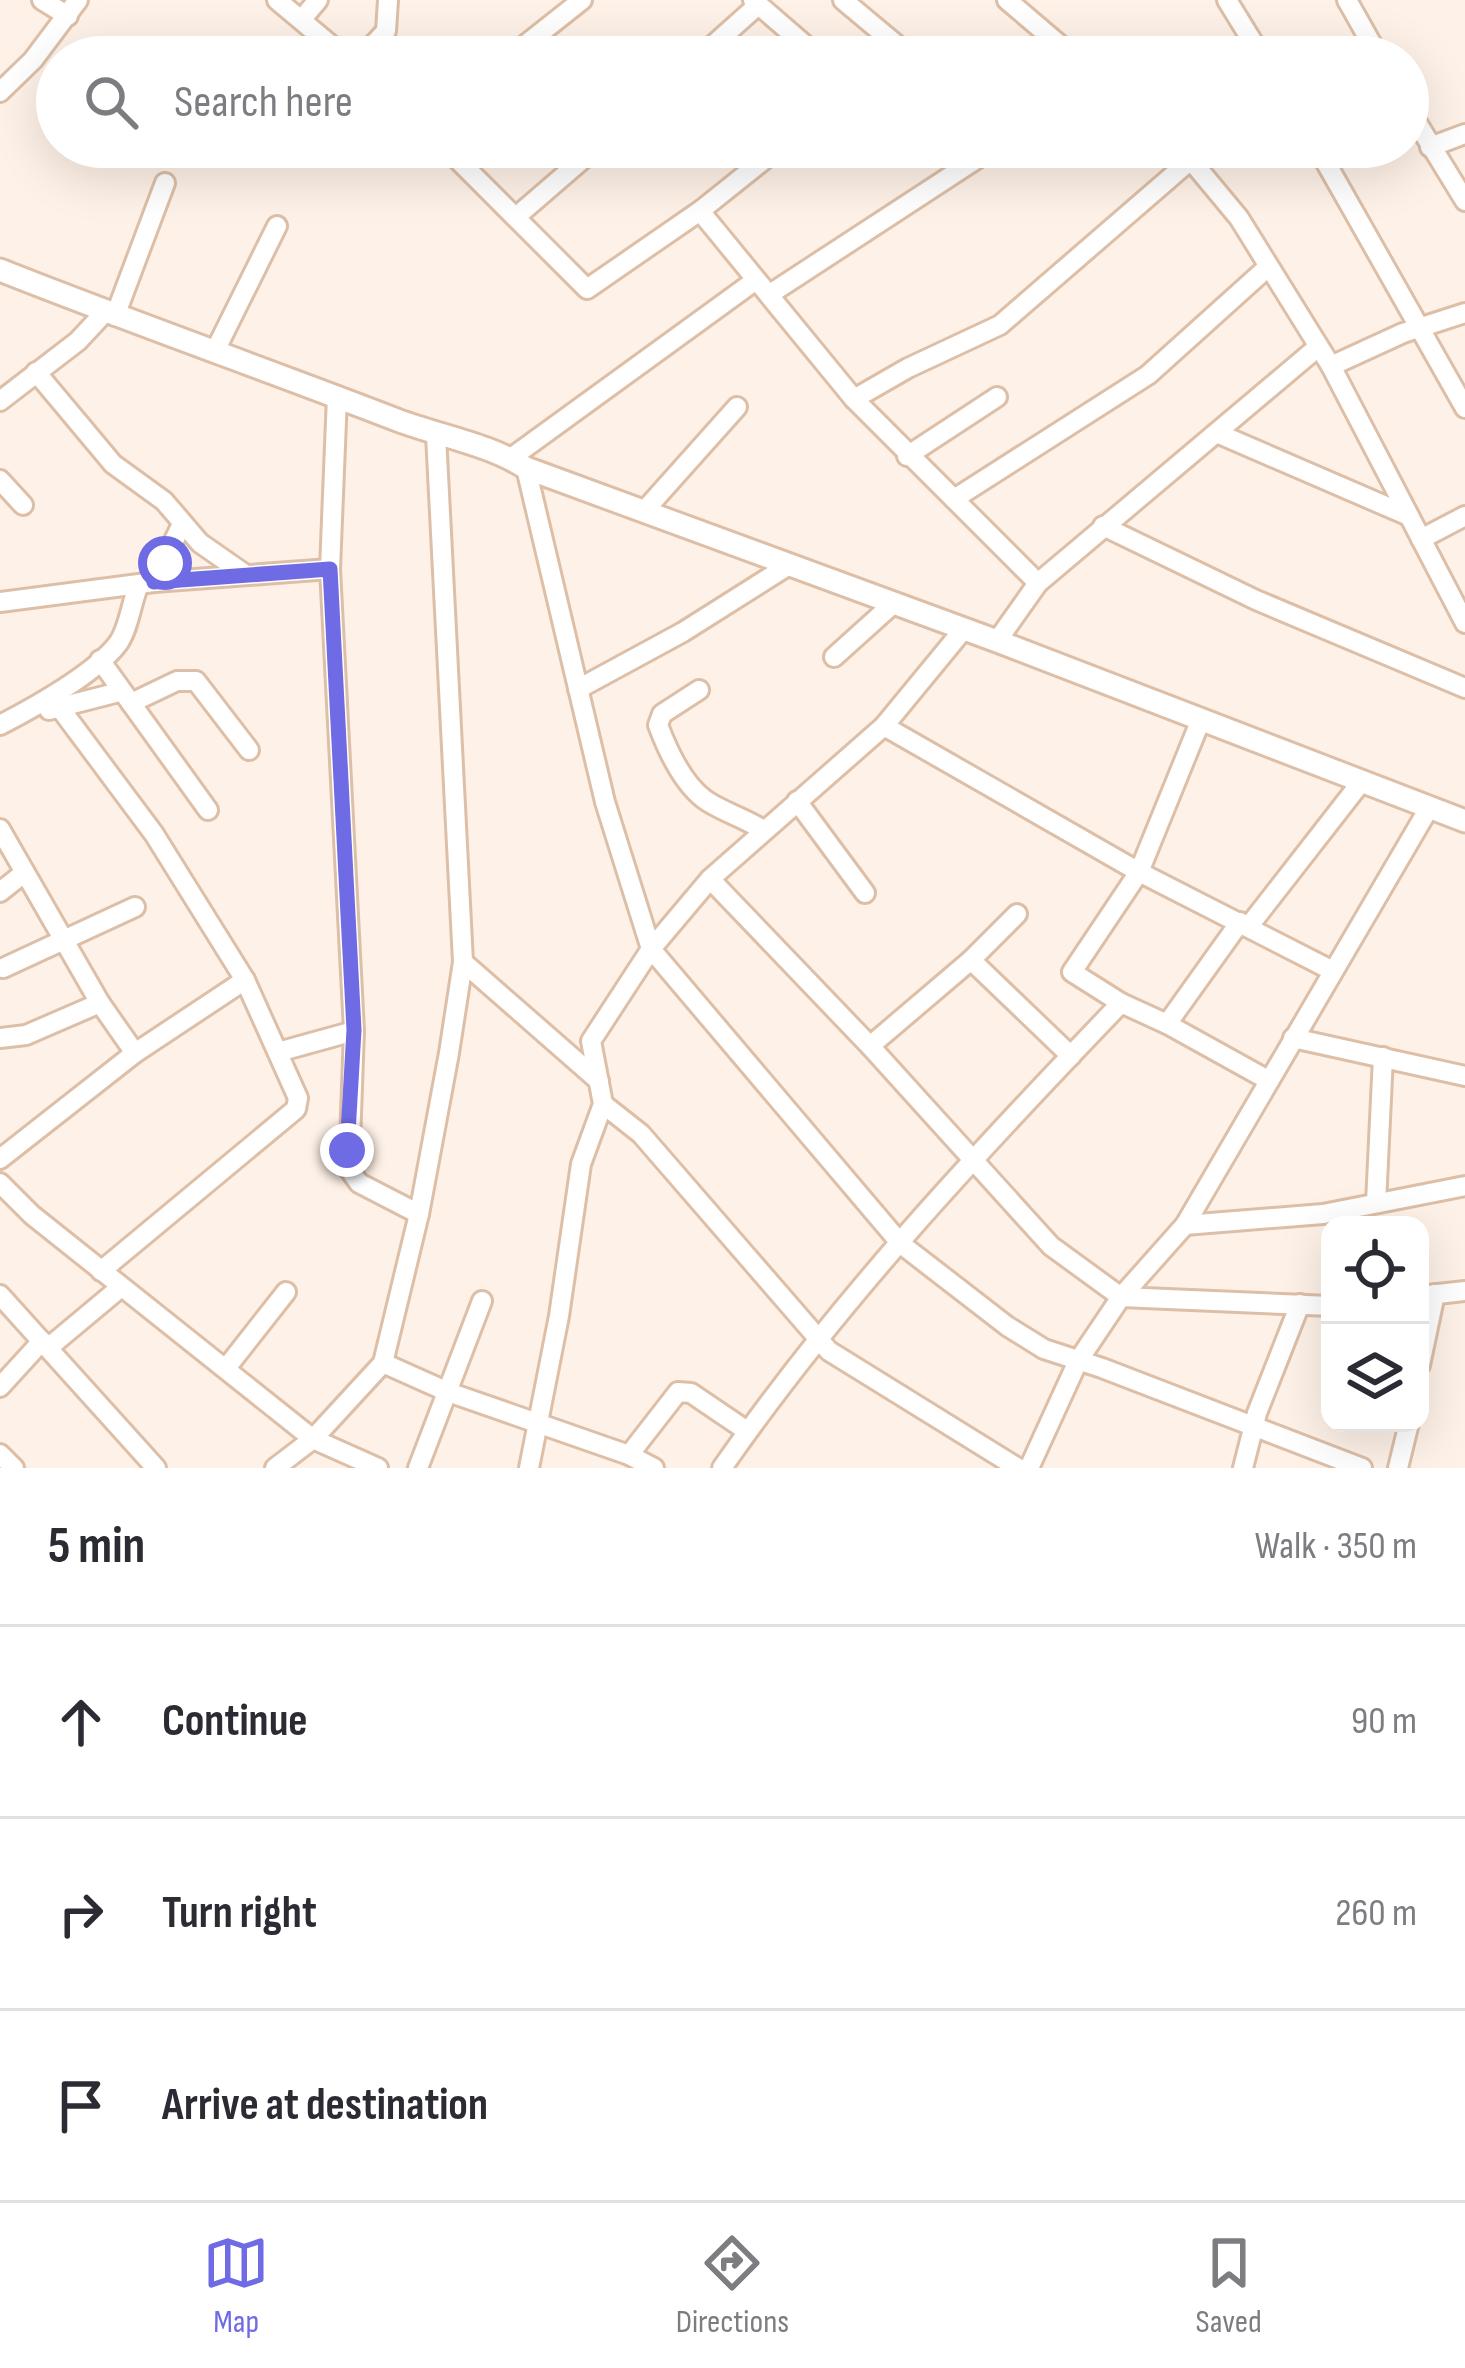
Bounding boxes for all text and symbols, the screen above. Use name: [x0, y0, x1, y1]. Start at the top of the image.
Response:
search box: [36, 36, 1429, 168]
icon: search: [78, 69, 144, 135]
text: Search here: [174, 75, 353, 130]
route start: [138, 536, 192, 590]
route end: [320, 1123, 374, 1177]
map controls: [1321, 1216, 1429, 1432]
button: locate: [1321, 1216, 1429, 1324]
button: layers: [1321, 1324, 1429, 1432]
text: 5 min: [48, 1516, 145, 1577]
text: Walk · 350 m: [1255, 1523, 1417, 1570]
icon: ahead: [48, 1689, 114, 1755]
text: Continue: [162, 1694, 308, 1749]
text: 90 m: [1351, 1698, 1417, 1745]
icon: right: [48, 1881, 114, 1947]
text: Turn right: [162, 1886, 317, 1941]
text: 260 m: [1335, 1890, 1417, 1937]
icon: arrive: [48, 2073, 114, 2139]
text: Arrive at destination: [162, 2078, 488, 2133]
tab: Map: [203, 2230, 269, 2342]
tab: Directions: [676, 2230, 789, 2342]
tab: Saved: [1196, 2230, 1262, 2342]

